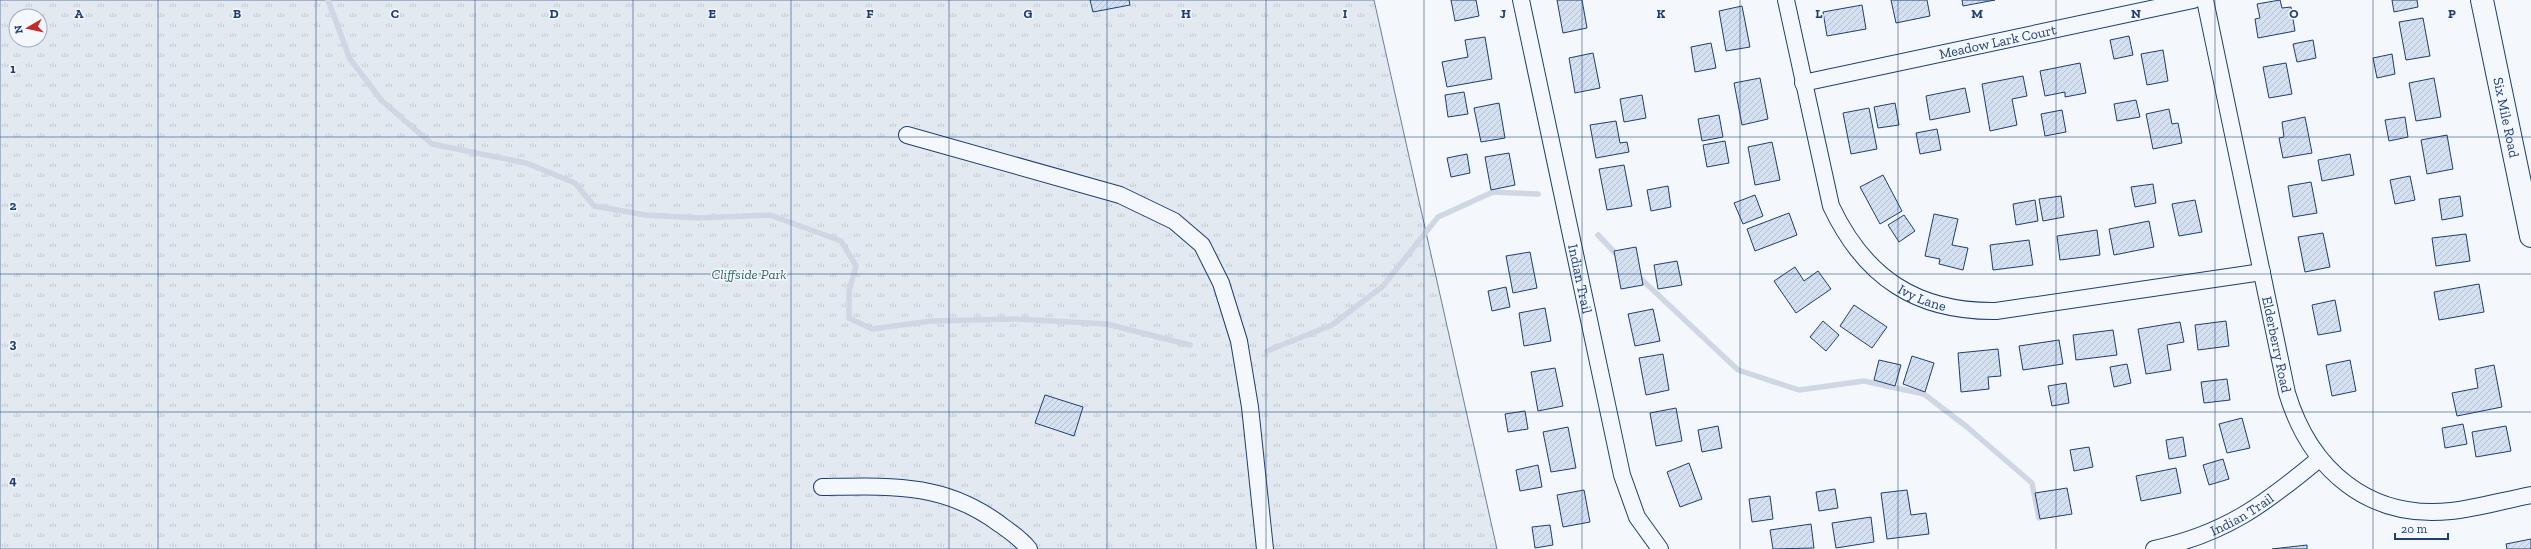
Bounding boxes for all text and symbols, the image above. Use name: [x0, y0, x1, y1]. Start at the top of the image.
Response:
text: A: [75, 6, 84, 21]
text: B: [233, 6, 241, 21]
text: C: [391, 6, 399, 21]
text: D: [549, 6, 559, 21]
text: E: [708, 6, 716, 21]
text: F: [866, 6, 874, 21]
text: G: [1024, 6, 1033, 21]
text: H: [1181, 6, 1191, 21]
text: I: [1343, 6, 1348, 21]
text: J: [1500, 6, 1506, 21]
text: K: [1657, 6, 1666, 21]
text: L: [1815, 6, 1823, 21]
text: M: [1971, 6, 1983, 21]
text: N: [2131, 6, 2141, 21]
text: O: [2289, 6, 2299, 21]
text: P: [2448, 6, 2456, 21]
north arrow: [8, 8, 48, 48]
street label: Meadow Lark Court: [1937, 21, 2059, 62]
text: N: [11, 24, 26, 35]
text: 1: [10, 61, 16, 76]
street label: Six Mile Road: [2490, 76, 2523, 160]
text: 2: [10, 198, 17, 213]
street label: Indian Trail: [1565, 242, 1596, 315]
park label: Cliffside Park: [711, 266, 787, 283]
street label: Ivy Lane: [1895, 280, 1948, 315]
street label: Elderberry Road: [2259, 295, 2295, 395]
text: 3: [10, 336, 17, 351]
text: 4: [9, 473, 17, 488]
street label: Indian Trail: [2208, 489, 2277, 539]
scale bar: [2395, 515, 2448, 541]
text: 20 m: [2401, 522, 2428, 536]

